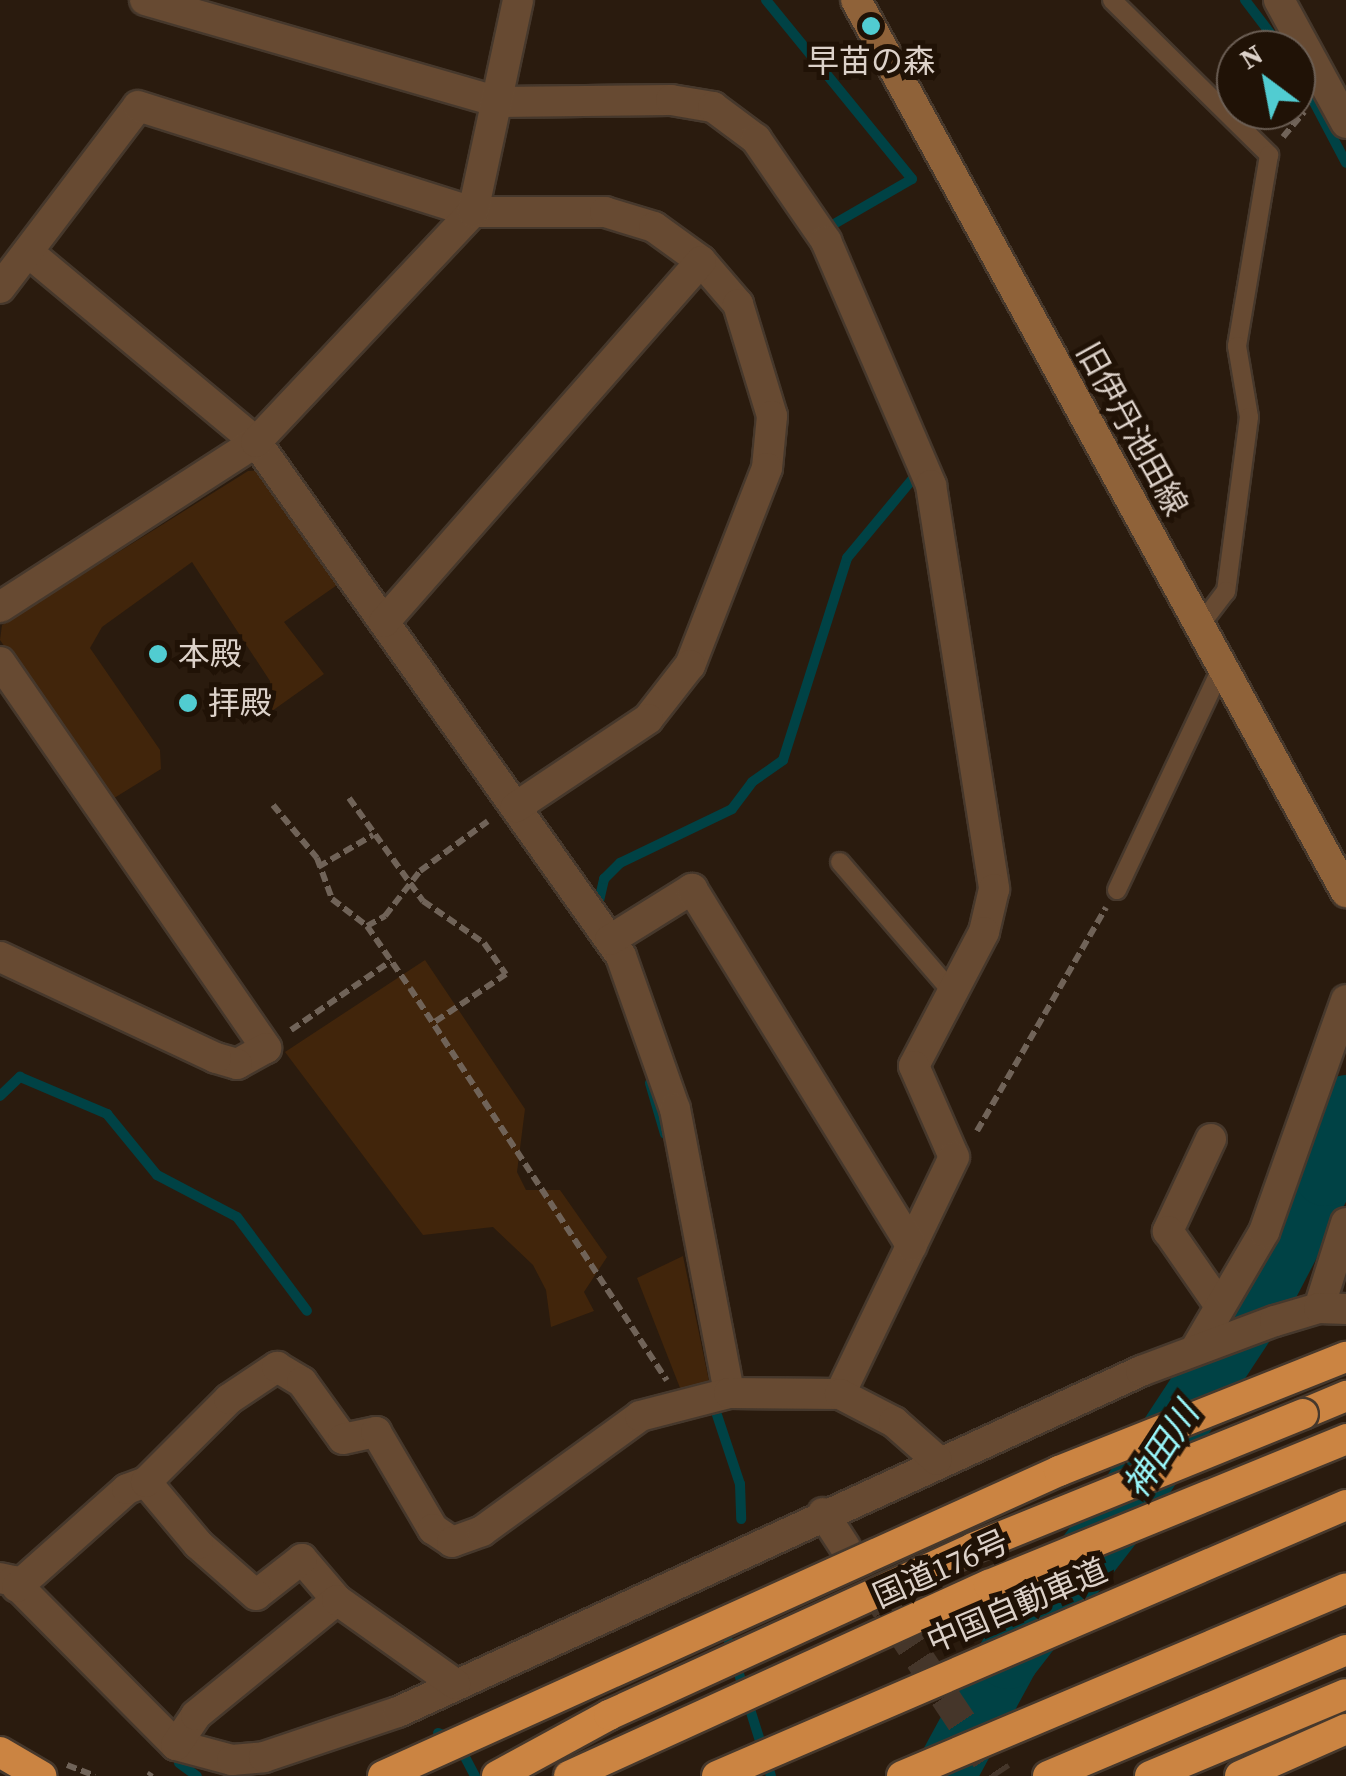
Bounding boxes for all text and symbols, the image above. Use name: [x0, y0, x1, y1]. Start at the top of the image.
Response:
marker: 早苗の森: [860, 15, 882, 37]
north arrow: [1216, 30, 1316, 130]
text: N: [1232, 35, 1270, 78]
place label: 早苗の森: [807, 42, 935, 80]
street label: 旧伊丹池田線: [1069, 336, 1195, 522]
place label: 本殿: [178, 635, 242, 673]
marker: 本殿: [147, 643, 169, 665]
place label: 拝殿: [208, 684, 272, 722]
marker: 拝殿: [177, 692, 199, 714]
water label: 神田川: [1115, 1395, 1207, 1505]
street label: 国道176号: [867, 1522, 1015, 1616]
street label: 中国自動車道: [921, 1551, 1113, 1661]

